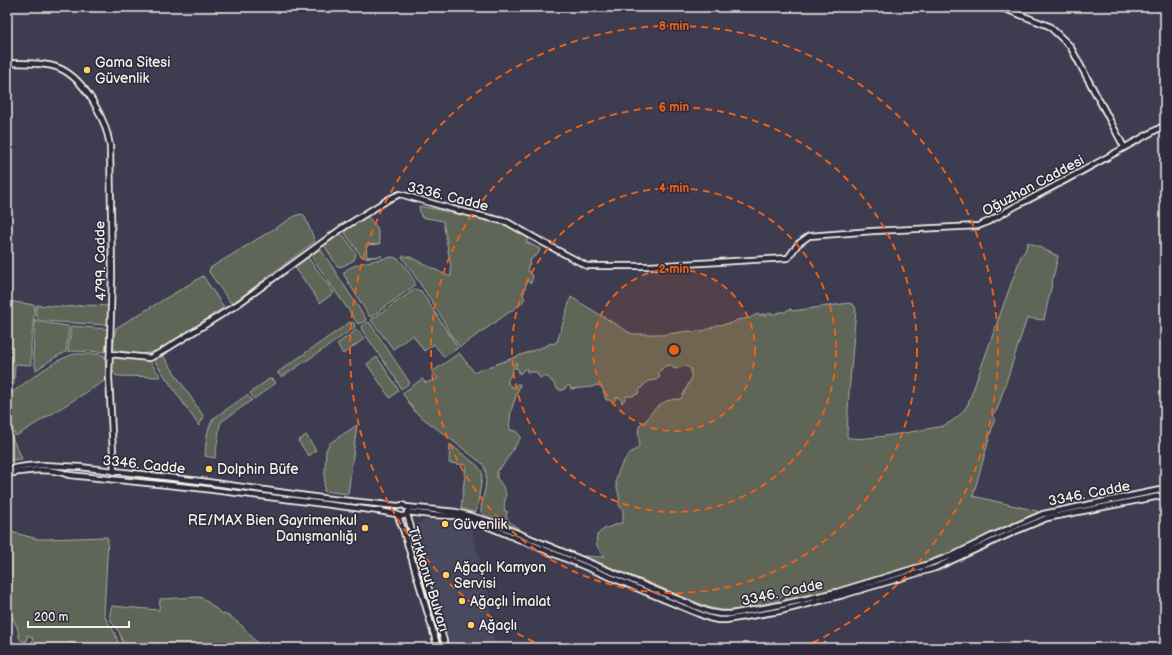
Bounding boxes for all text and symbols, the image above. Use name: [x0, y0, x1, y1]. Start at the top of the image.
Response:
text: 8 min: [659, 19, 689, 34]
place label: Gama Sitesi Güvenlik: [95, 54, 171, 87]
marker: Gama Sitesi Güvenlik: [82, 65, 92, 75]
text: 6 min: [659, 100, 689, 115]
street label: Oğuzhan Caddesi: [979, 151, 1087, 219]
street label: 3336. Cadde: [405, 178, 490, 215]
text: 4 min: [659, 181, 689, 196]
street label: 4799. Cadde: [91, 221, 110, 301]
text: 2 min: [659, 262, 689, 277]
centre of rings: [667, 343, 681, 357]
street label: 3346. Cadde: [102, 452, 186, 477]
place label: Dolphin Büfe: [217, 461, 298, 478]
marker: Dolphin Büfe: [204, 464, 214, 474]
street label: 3346. Cadde: [1047, 477, 1131, 510]
place label: RE/MAX Bien Gayrimenkul Danışmanlığı: [188, 512, 357, 545]
place label: Güvenlik: [453, 516, 508, 533]
marker: Güvenlik: [440, 519, 450, 529]
marker: RE/MAX Bien Gayrimenkul Danışmanlığı: [360, 523, 370, 533]
street label: Türkkonut Bulvarı: [404, 525, 453, 634]
place label: Ağaçlı Kamyon Servisi: [454, 559, 546, 592]
marker: Ağaçlı Kamyon Servisi: [441, 570, 451, 580]
street label: 3346. Cadde: [740, 576, 824, 609]
place label: Ağaçlı İmalat: [470, 592, 551, 610]
marker: Ağaçlı İmalat: [457, 596, 467, 606]
scale bar: [28, 603, 129, 629]
text: 200 m: [34, 610, 68, 625]
place label: Ağaçlı: [479, 617, 517, 634]
marker: Ağaçlı: [466, 620, 476, 630]

